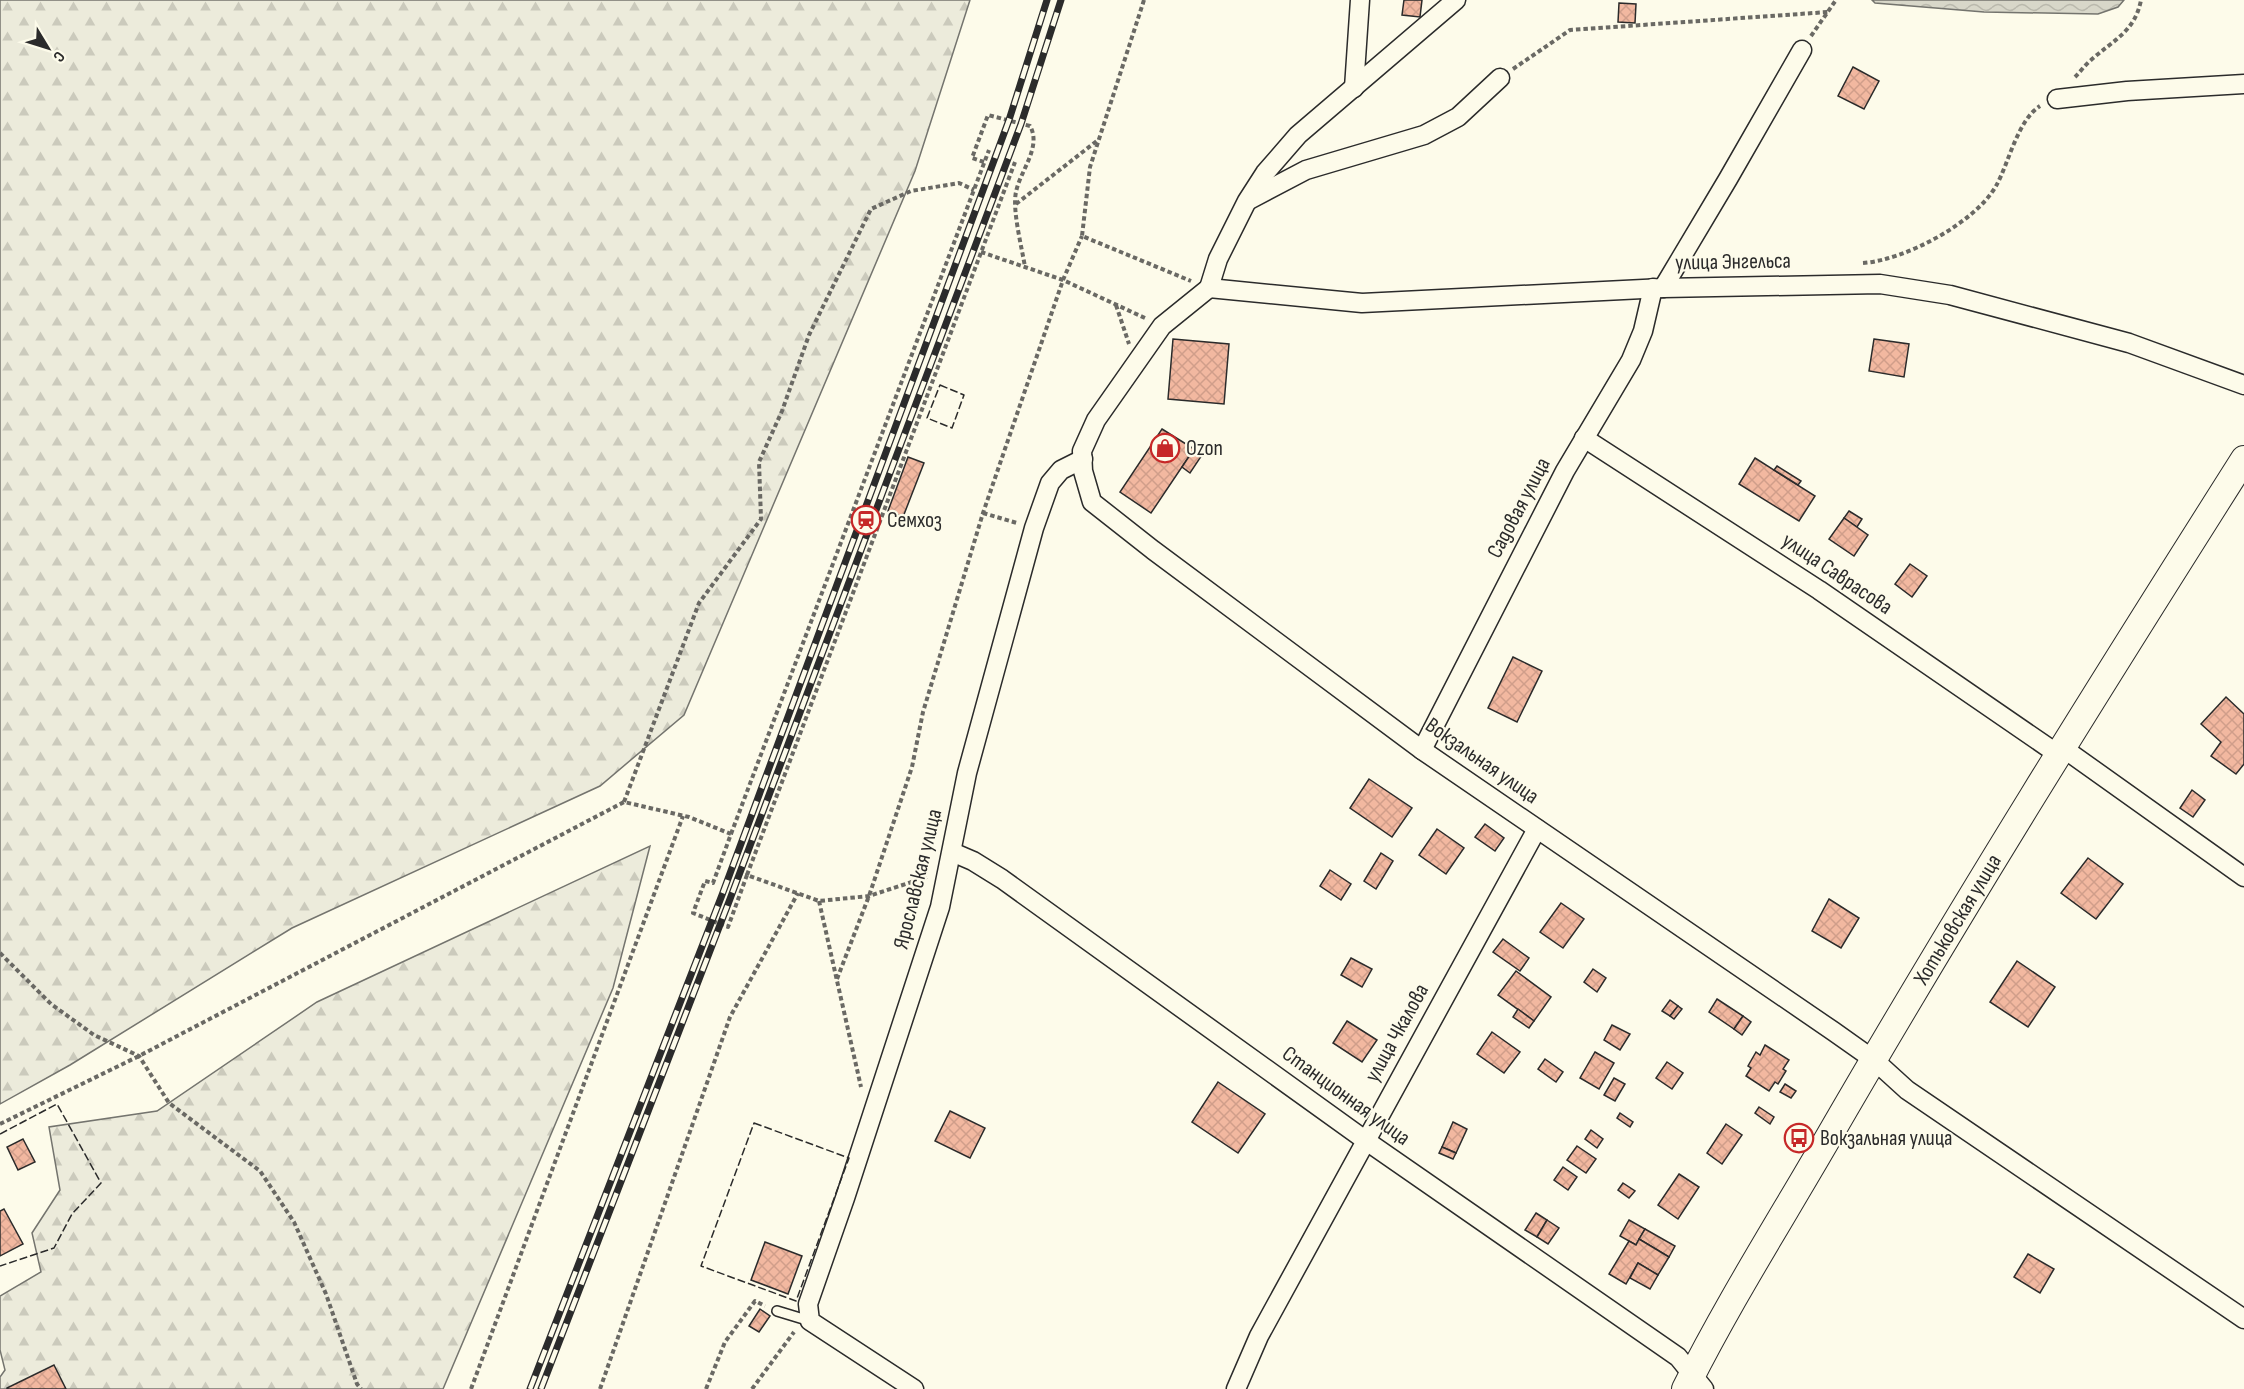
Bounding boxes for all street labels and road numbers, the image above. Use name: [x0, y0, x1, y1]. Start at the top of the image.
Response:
street label: улица Энгельса: [1675, 247, 1791, 277]
street label: Садовая улица: [1481, 453, 1557, 563]
street label: улица Саврасова: [1777, 527, 1897, 621]
street label: Вокзальная улица: [1420, 712, 1544, 810]
street label: Ярославская улица: [888, 806, 948, 952]
street label: Хотьковская улица: [1907, 849, 2007, 990]
street label: улица Чкалова: [1359, 979, 1435, 1087]
street label: Станционная улица: [1277, 1040, 1415, 1152]

